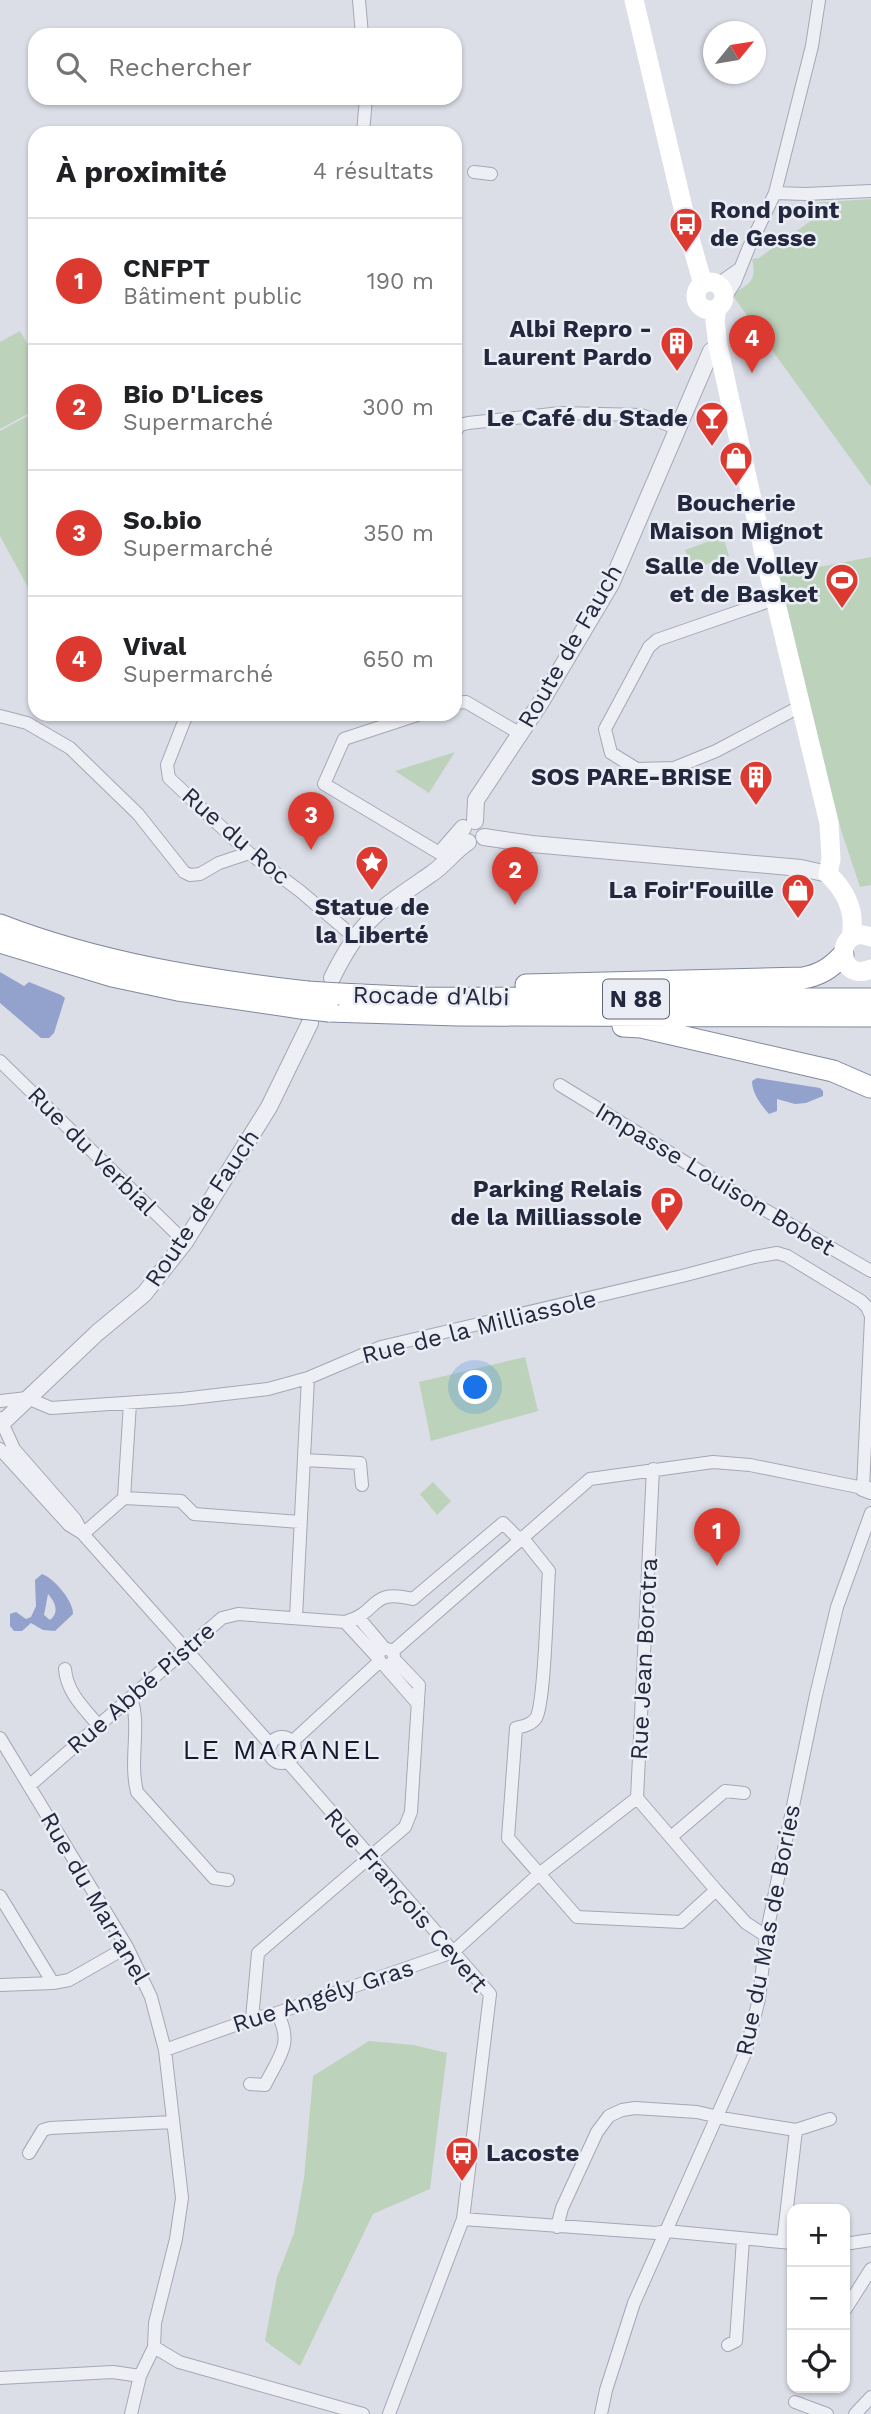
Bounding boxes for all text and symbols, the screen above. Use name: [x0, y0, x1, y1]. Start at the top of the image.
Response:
north arrow: [703, 21, 766, 84]
search box: [28, 28, 462, 105]
icon: search: [52, 48, 90, 86]
text: Rechercher: [108, 52, 252, 82]
text: À proximité: [56, 154, 227, 189]
text: 4 résultats: [313, 158, 434, 185]
place label: Rond point de Gesse: [710, 196, 840, 252]
bus stop icon: Rond point de Gesse: [667, 205, 705, 254]
text: CNFPT: [123, 253, 210, 283]
text: 1: [74, 268, 84, 295]
text: 190 m: [367, 268, 434, 295]
text: Bâtiment public: [123, 283, 302, 310]
place label: Albi Repro - Laurent Pardo: [483, 315, 652, 371]
pin: 4: [729, 315, 775, 373]
building icon: Albi Repro - Laurent Pardo: [658, 324, 696, 373]
text: Bio D'Lices: [123, 379, 263, 409]
text: 2: [72, 394, 86, 421]
text: 300 m: [362, 394, 434, 421]
bar icon: Le Café du Stade: [693, 399, 731, 448]
place label: Le Café du Stade: [486, 404, 688, 432]
text: Supermarché: [123, 409, 273, 436]
shop icon: Boucherie Maison Mignot: [717, 439, 755, 488]
place label: Boucherie Maison Mignot: [649, 489, 823, 545]
text: So.bio: [123, 505, 202, 535]
text: 3: [72, 520, 86, 547]
text: 350 m: [363, 520, 434, 547]
text: Supermarché: [123, 535, 273, 562]
place label: Salle de Volley et de Basket: [645, 552, 819, 608]
street label: Route de Fauch: [512, 559, 628, 733]
sports icon: Salle de Volley et de Basket: [823, 561, 861, 610]
text: Vival: [123, 631, 186, 661]
text: 4: [72, 646, 86, 673]
text: 650 m: [363, 646, 434, 673]
text: Supermarché: [123, 661, 273, 688]
building icon: SOS PARE-BRISE: [737, 758, 775, 807]
place label: SOS PARE-BRISE: [531, 763, 732, 791]
street label: Rue du Roc: [176, 781, 296, 891]
pin: 3: [288, 792, 334, 850]
place icon: Statue de la Liberté: [353, 843, 391, 892]
pin: 2: [492, 847, 538, 905]
shop icon: La Foir'Fouille: [779, 871, 817, 920]
place label: La Foir'Fouille: [609, 876, 774, 904]
place label: Statue de la Liberté: [315, 893, 429, 949]
road number: N 88: [603, 980, 669, 1018]
street label: Rocade d'Albi: [352, 981, 510, 1011]
street label: Rue du Verbial: [22, 1081, 163, 1222]
street label: Impasse Louison Bobet: [590, 1096, 840, 1262]
street label: Route de Fauch: [139, 1124, 265, 1292]
place label: Parking Relais de la Milliassole: [451, 1175, 642, 1231]
parking icon: Parking Relais de la Milliassole: [648, 1184, 686, 1233]
street label: Rue de la Milliassole: [359, 1284, 599, 1370]
your location: [458, 1370, 492, 1404]
pin: 1: [694, 1508, 740, 1566]
street label: Rue Jean Borotra: [625, 1557, 663, 1761]
street label: Rue Abbé Pistre: [61, 1616, 221, 1760]
district label: LE MARANEL: [183, 1733, 381, 1766]
street label: Rue François Cevert: [318, 1802, 494, 1998]
street label: Rue du Mas de Bories: [730, 1802, 806, 2058]
street label: Rue du Marranel: [35, 1807, 156, 1989]
street label: Rue Angély Gras: [229, 1954, 417, 2038]
bus stop icon: Lacoste: [443, 2134, 481, 2183]
place label: Lacoste: [486, 2139, 580, 2167]
map controls: [787, 2204, 850, 2393]
button: +: [787, 2204, 850, 2267]
button: −: [787, 2267, 850, 2330]
button: locate: [787, 2330, 850, 2393]

